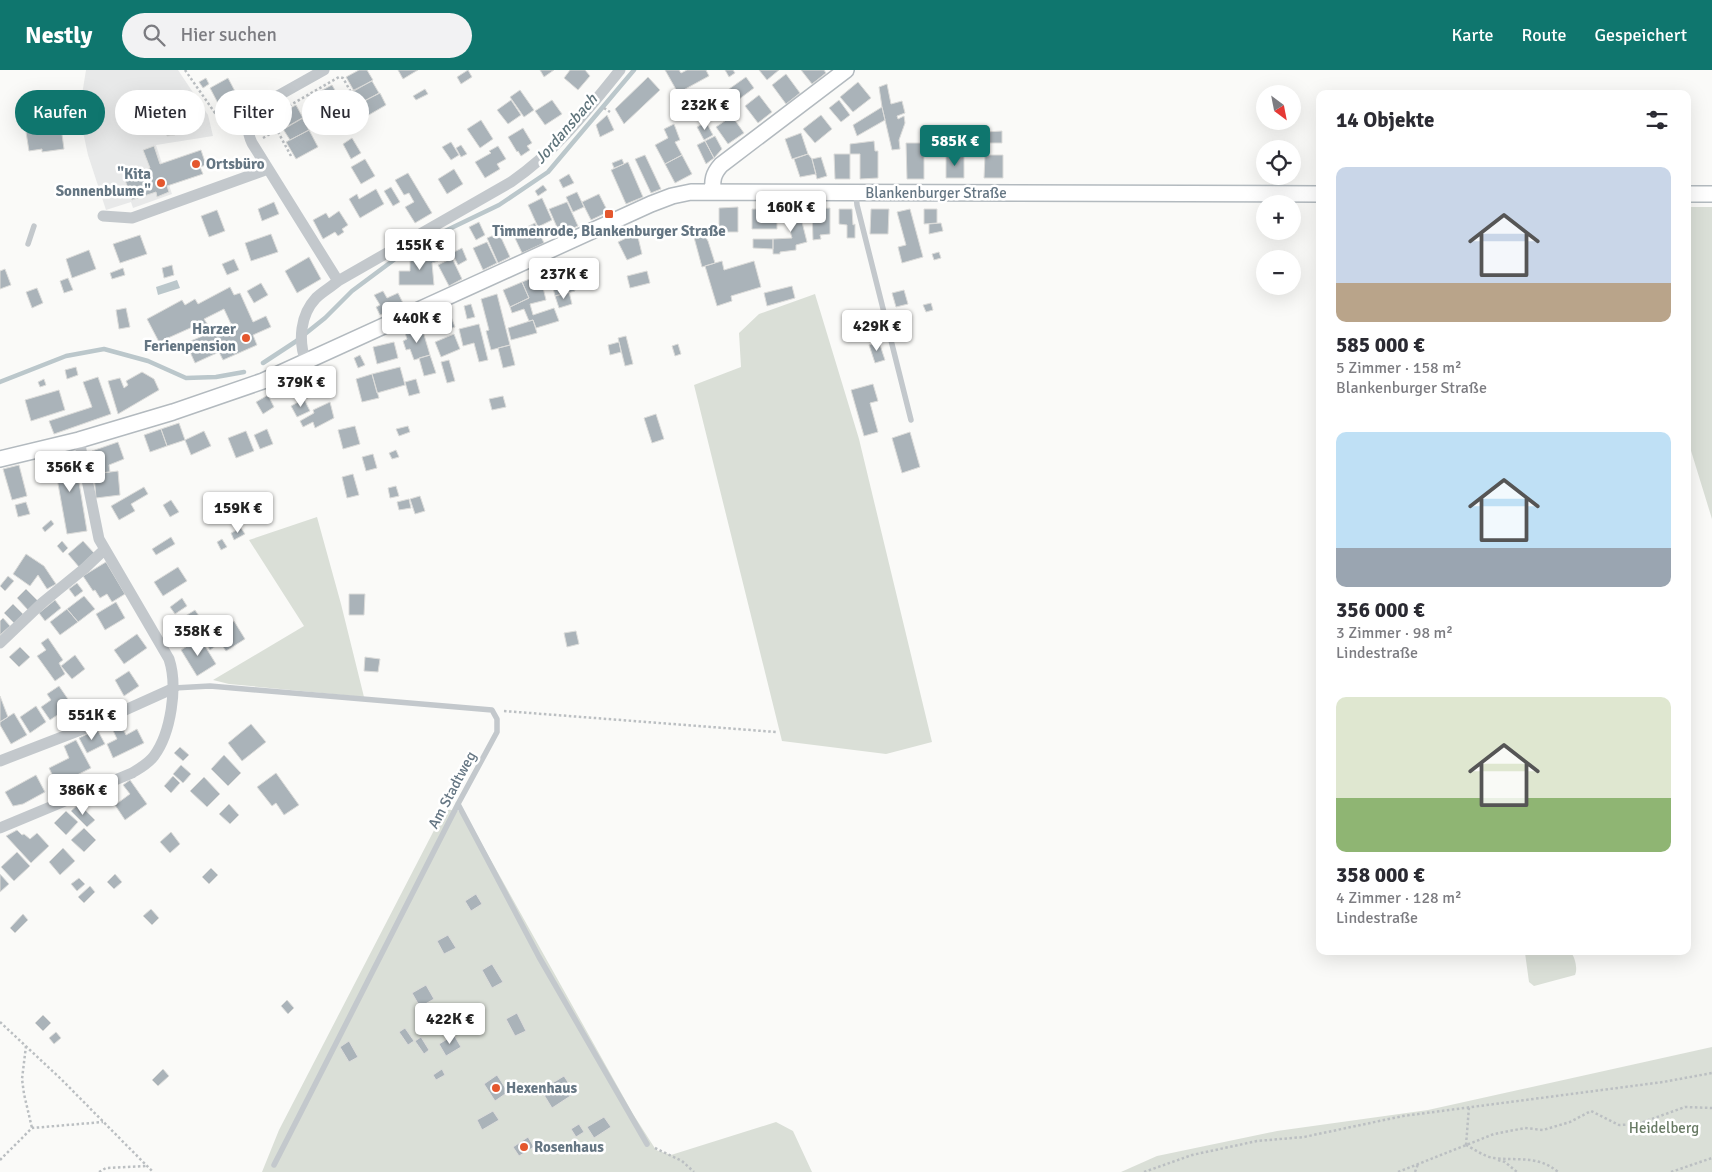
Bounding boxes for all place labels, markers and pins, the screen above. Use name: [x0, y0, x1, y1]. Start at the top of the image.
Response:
pin: 232K €: [664, 88, 746, 131]
pin: 585K €: [914, 124, 996, 167]
place label: Ortsbüro: [206, 155, 265, 173]
marker: Ortsbüro: [190, 158, 202, 170]
place label: "Kita Sonnenblume": [56, 165, 151, 200]
marker: "Kita Sonnenblume": [155, 177, 167, 189]
pin: 160K €: [750, 190, 832, 233]
marker: Timmenrode, Blankenburger Straße: [603, 208, 615, 220]
place label: Timmenrode, Blankenburger Straße: [492, 222, 726, 240]
pin: 155K €: [379, 228, 461, 271]
pin: 237K €: [523, 258, 605, 300]
pin: 440K €: [376, 302, 458, 344]
pin: 429K €: [836, 310, 918, 352]
place label: Harzer Ferienpension: [144, 320, 236, 355]
marker: Harzer Ferienpension: [240, 332, 252, 344]
pin: 379K €: [260, 366, 342, 408]
pin: 356K €: [29, 450, 111, 493]
pin: 159K €: [197, 492, 279, 534]
pin: 358K €: [157, 614, 239, 657]
pin: 551K €: [51, 698, 133, 741]
pin: 386K €: [42, 774, 124, 816]
pin: 422K €: [409, 1002, 491, 1045]
place label: Hexenhaus: [506, 1079, 578, 1097]
marker: Hexenhaus: [490, 1082, 502, 1094]
place label: Rosenhaus: [534, 1138, 604, 1156]
marker: Rosenhaus: [518, 1141, 530, 1153]

